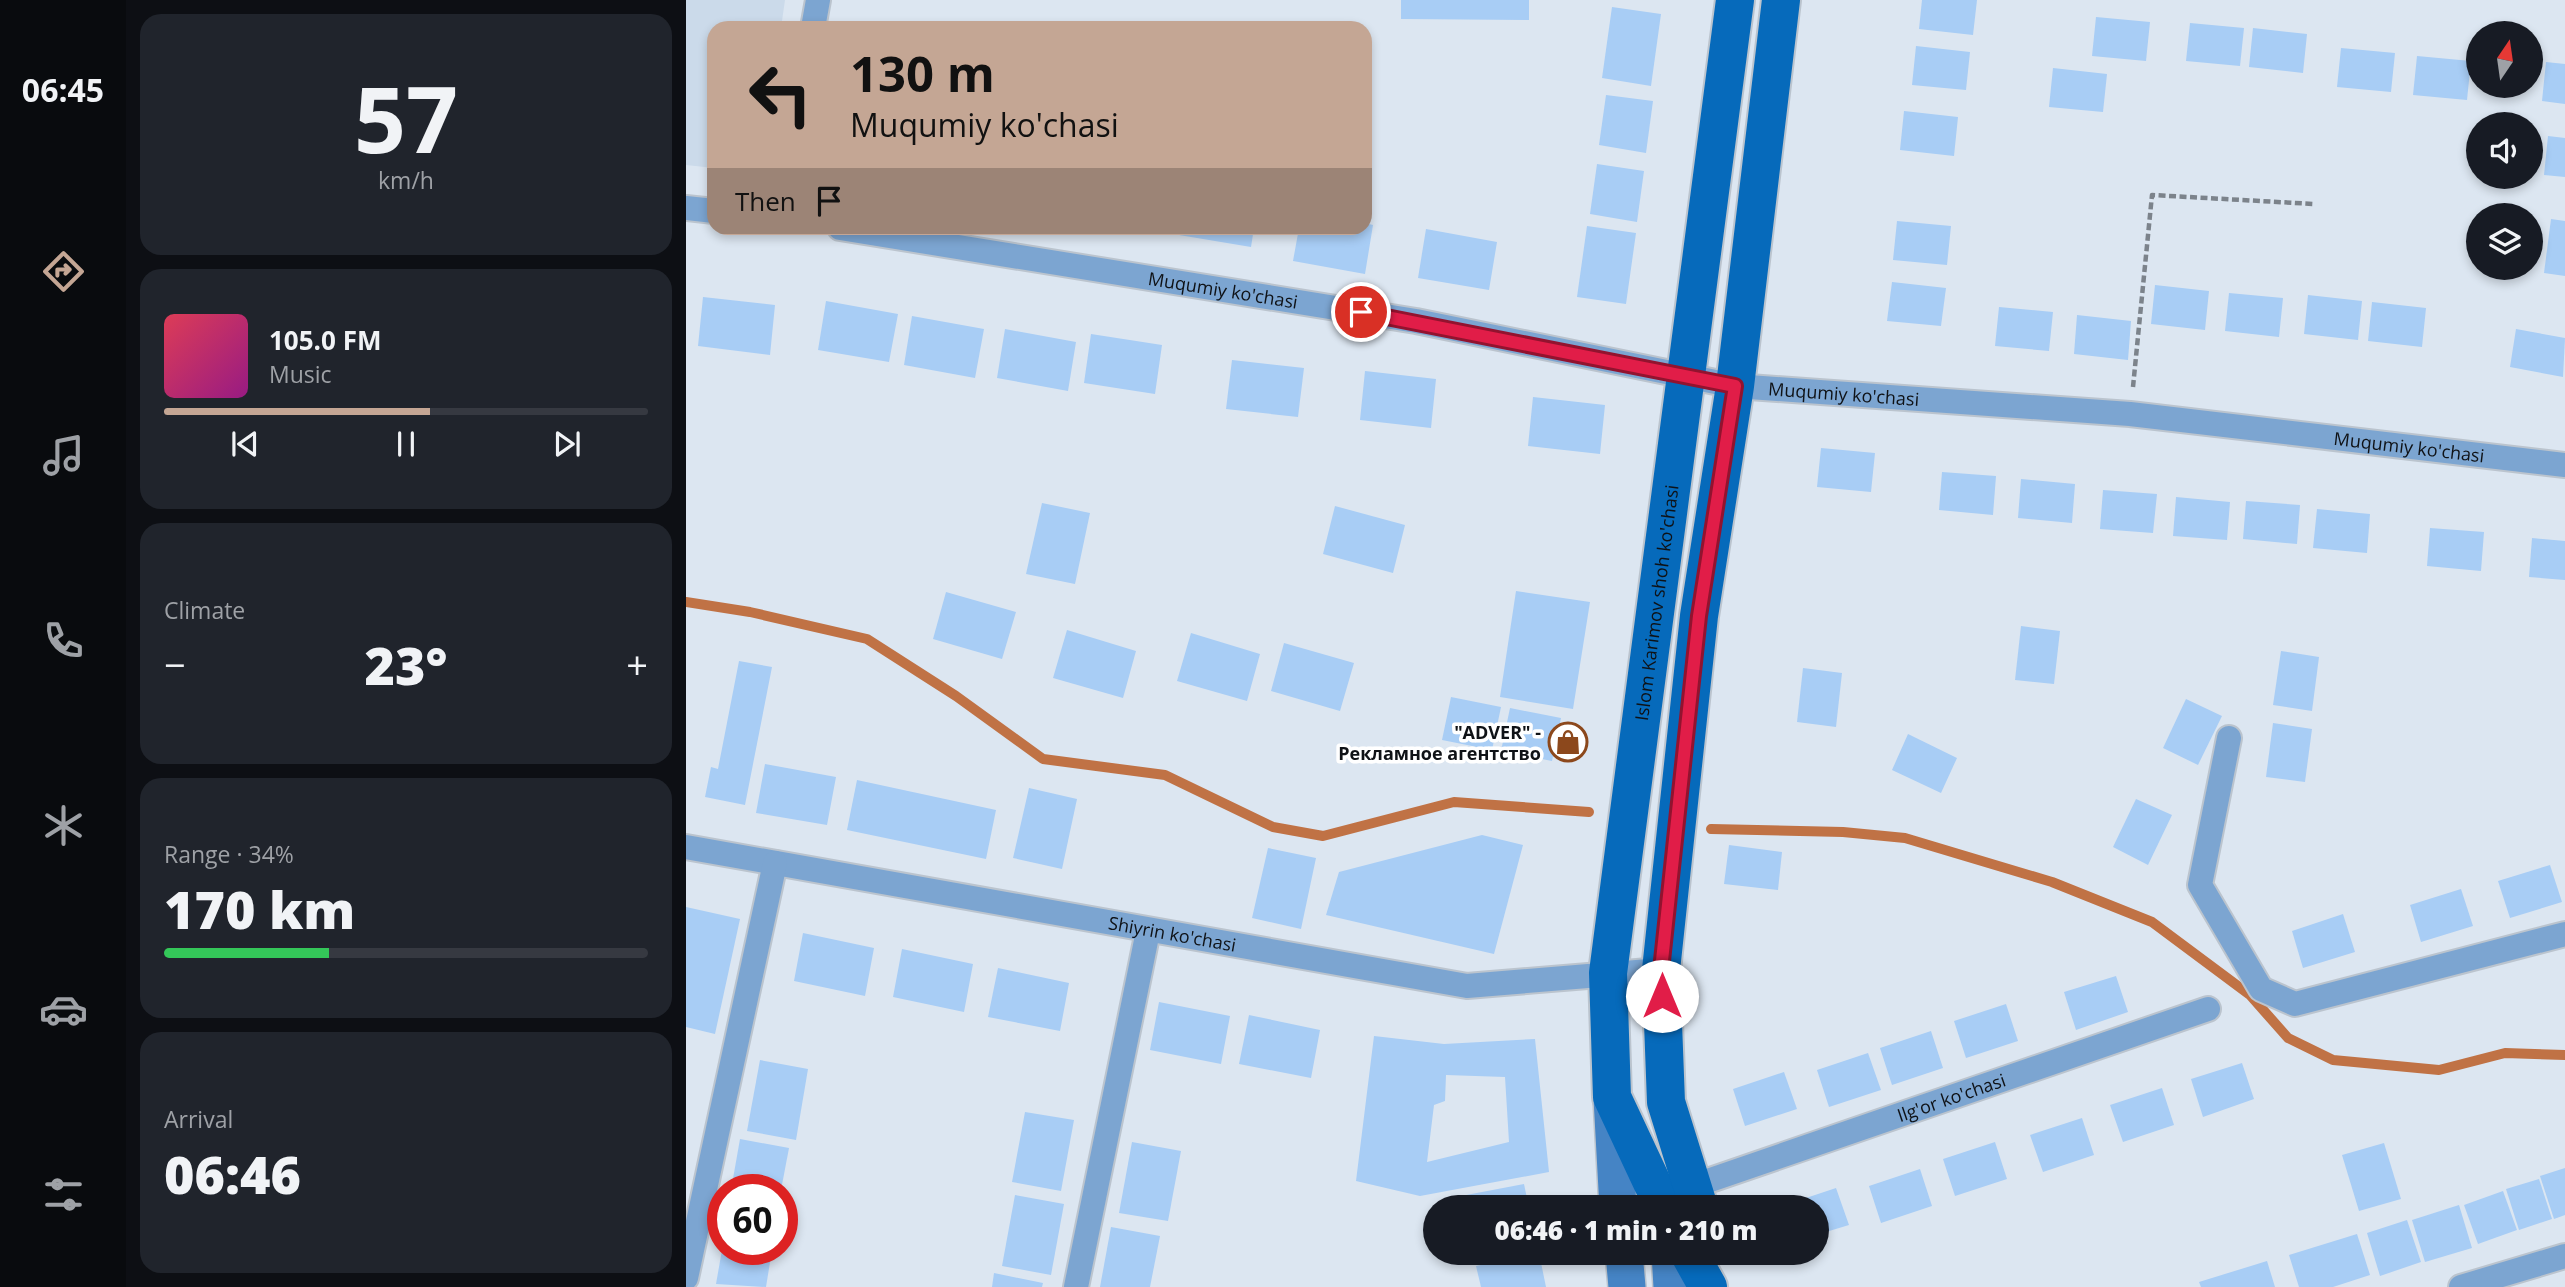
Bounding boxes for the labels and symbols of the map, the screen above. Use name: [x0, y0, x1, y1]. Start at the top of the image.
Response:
north arrow: [2466, 21, 2543, 98]
street label: Muqumiy ko'chasi: [1146, 266, 1300, 314]
pin: [1331, 282, 1391, 342]
street label: Muqumiy ko'chasi: [1767, 376, 1920, 411]
street label: Muqumiy ko'chasi: [2333, 426, 2486, 467]
street label: Islom Karimov shoh ko'chasi: [1629, 483, 1684, 722]
place label: "ADVER" - Рекламное агентство: [1338, 720, 1541, 765]
shop icon: "ADVER" - Рекламное агентство: [1547, 721, 1589, 763]
street label: Shiyrin ko'chasi: [1107, 910, 1238, 957]
position arrow: [1625, 959, 1699, 1033]
street label: Ilg'or ko'chasi: [1894, 1068, 2009, 1127]
speed limit sign: 60: [707, 1174, 798, 1265]

